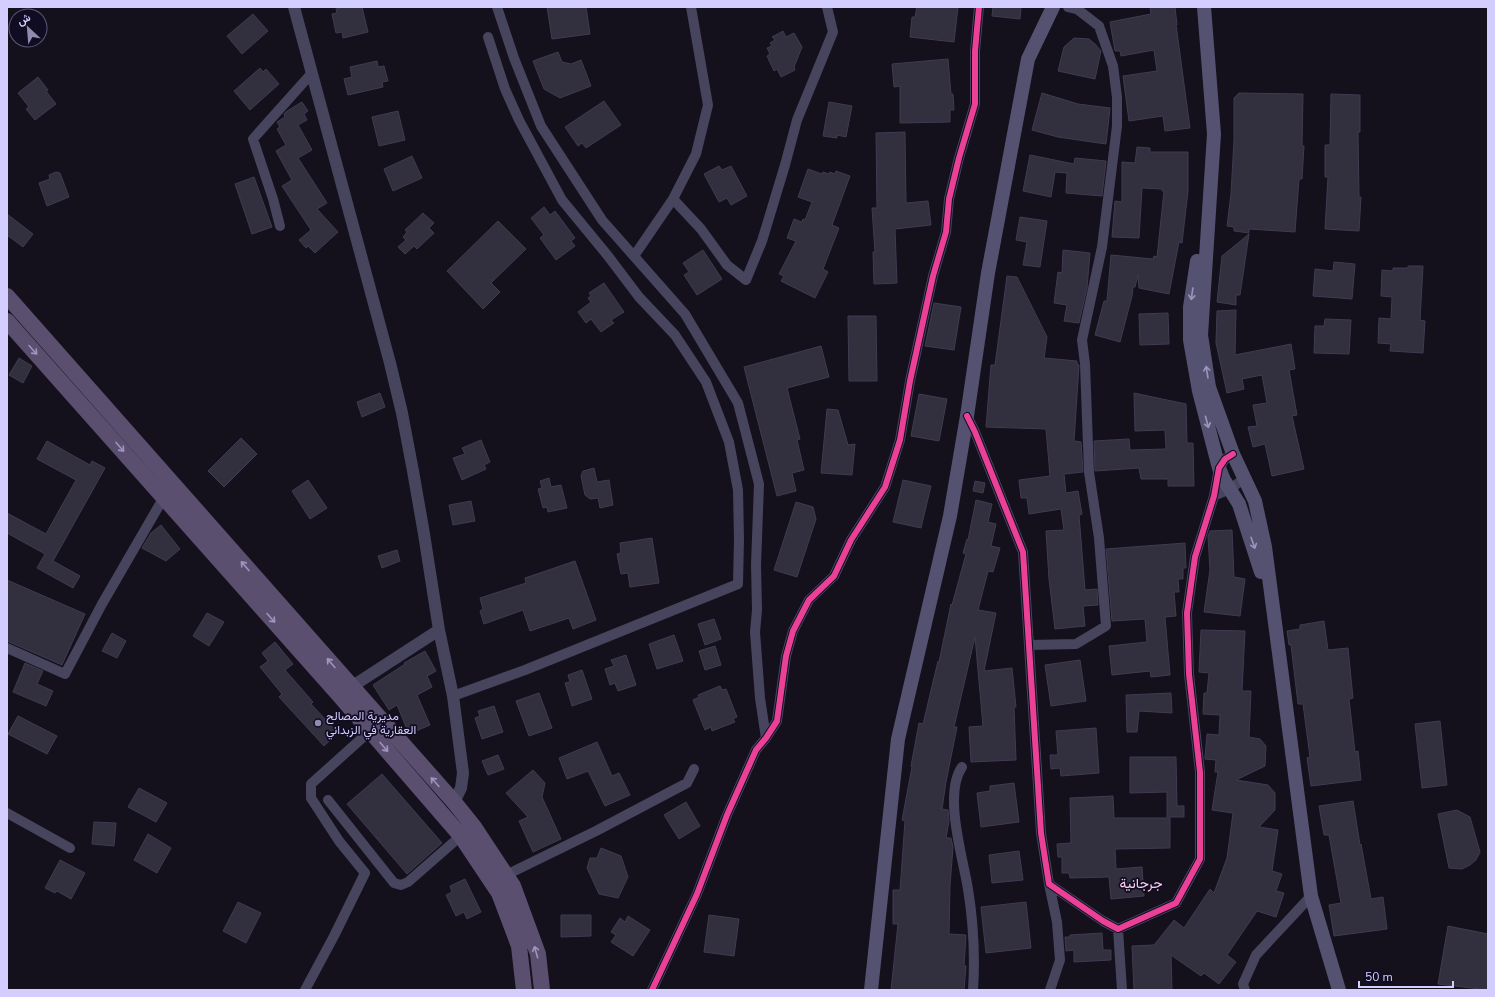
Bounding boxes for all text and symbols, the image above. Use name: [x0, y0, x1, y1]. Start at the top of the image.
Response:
north arrow: [8, 8, 48, 48]
text: ش: [15, 10, 33, 29]
one-way arrow: [1188, 287, 1196, 300]
one-way arrow: [28, 345, 38, 355]
one-way arrow: [1203, 366, 1211, 379]
one-way arrow: [1204, 415, 1211, 428]
one-way arrow: [115, 442, 124, 452]
one-way arrow: [1249, 536, 1257, 548]
one-way arrow: [241, 561, 250, 571]
one-way arrow: [266, 613, 275, 623]
one-way arrow: [326, 658, 336, 668]
place label: مديرية المصالح العقارية في الزبداني: [326, 708, 416, 740]
marker: مديرية المصالح العقارية في الزبداني: [313, 718, 323, 728]
one-way arrow: [379, 742, 388, 752]
one-way arrow: [431, 776, 440, 787]
district label: جرجانية: [1119, 874, 1163, 893]
one-way arrow: [532, 945, 539, 958]
scale bar: [1359, 963, 1453, 989]
text: 50 m: [1365, 969, 1393, 985]

